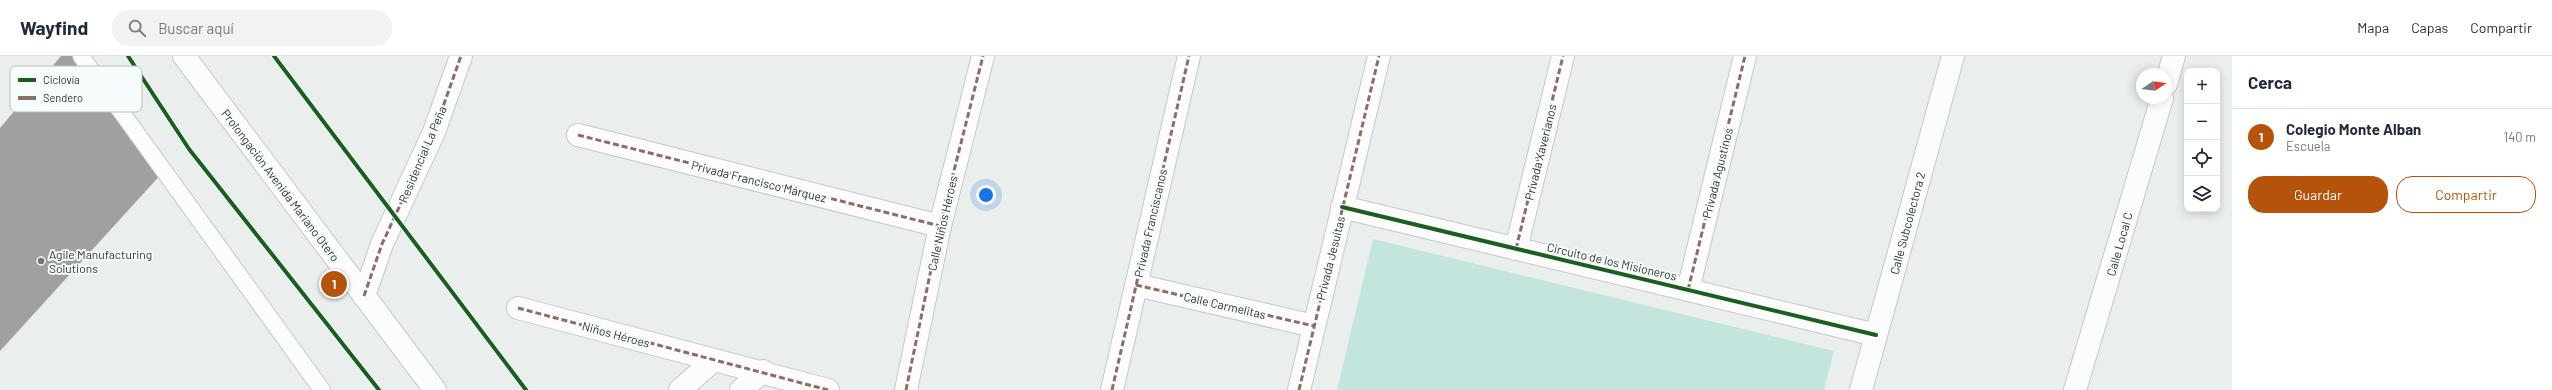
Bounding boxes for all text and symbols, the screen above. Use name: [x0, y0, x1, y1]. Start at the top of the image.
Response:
search box: [112, 10, 392, 46]
text: Wayfind: [20, 16, 88, 39]
icon: search: [126, 17, 148, 39]
text: Buscar aquí: [158, 19, 234, 37]
text: Mapa: [2357, 19, 2389, 36]
text: Capas: [2411, 19, 2448, 36]
text: Compartir: [2470, 19, 2532, 36]
legend: [10, 66, 142, 112]
north arrow: [2136, 68, 2172, 104]
map controls: [2184, 68, 2220, 212]
button: +: [2184, 68, 2220, 104]
text: Cerca: [2248, 72, 2292, 92]
text: Ciclovía: [43, 73, 80, 86]
text: Sendero: [43, 91, 83, 104]
street label: Privada Xaverianos: [1521, 102, 1559, 201]
street label: Residencial La Peña: [395, 104, 449, 204]
button: −: [2184, 104, 2220, 140]
street label: Prolongación Avenida Mariano Otero: [219, 106, 343, 264]
text: Colegio Monte Alban: [2286, 120, 2421, 138]
street label: Privada Agustinos: [1699, 126, 1735, 220]
text: 1: [2259, 129, 2263, 145]
text: 140 m: [2504, 129, 2536, 145]
text: Escuela: [2286, 138, 2330, 154]
button: locate: [2184, 140, 2220, 176]
street label: Privada Francisco Márquez: [690, 157, 828, 205]
street label: Privada Franciscanos: [1131, 167, 1169, 279]
street label: Calle Subcolectora 2: [1887, 170, 1927, 276]
street label: Calle Niños Héroes: [924, 174, 960, 272]
button: layers: [2184, 176, 2220, 212]
button: Guardar: [2248, 176, 2388, 213]
button: Compartir: [2396, 176, 2536, 213]
your location: [976, 185, 996, 205]
street label: Calle Local C: [2103, 210, 2135, 278]
street label: Privada Jesuitas: [1313, 214, 1347, 301]
street label: Circuito de los Misioneros: [1546, 239, 1678, 283]
place label: Agile Manufacturing Solutions: [49, 247, 152, 275]
marker: Agile Manufacturing Solutions: [36, 256, 46, 266]
pin: 1: [321, 269, 347, 299]
street label: Calle Carmelitas: [1183, 289, 1268, 321]
street label: Niños Héroes: [581, 318, 652, 350]

